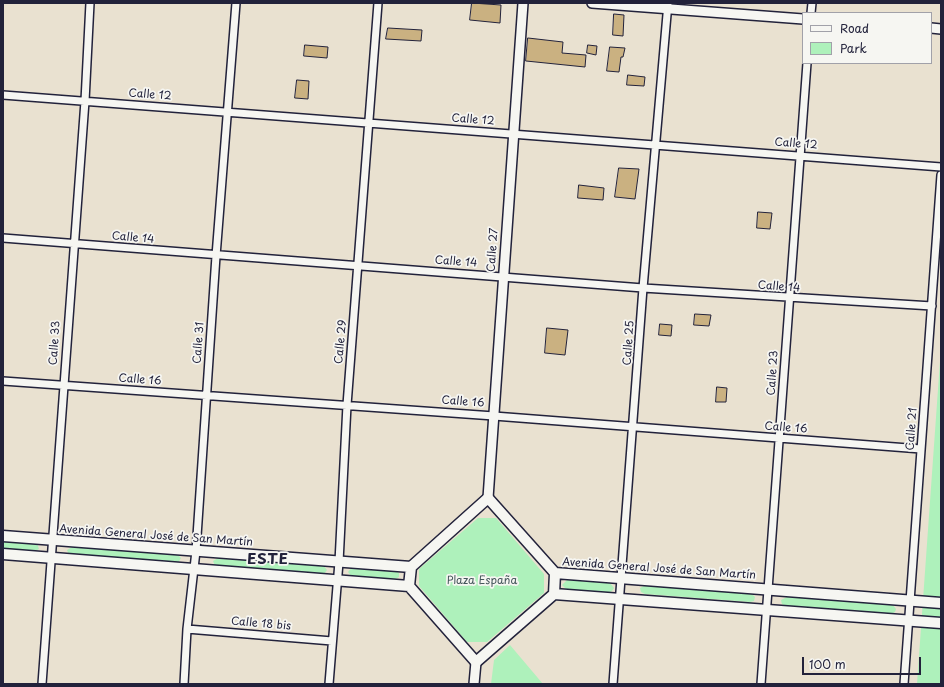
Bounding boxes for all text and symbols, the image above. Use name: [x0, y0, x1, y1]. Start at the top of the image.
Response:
legend: [802, 12, 932, 64]
text: Road: [840, 19, 869, 37]
text: Park: [840, 39, 867, 57]
street label: Calle 12: [128, 87, 172, 103]
street label: Calle 12: [451, 112, 495, 128]
street label: Calle 12: [774, 136, 818, 152]
street label: Calle 27: [485, 228, 501, 272]
street label: Calle 14: [111, 230, 155, 246]
street label: Calle 14: [434, 254, 478, 270]
street label: Calle 14: [757, 279, 801, 295]
street label: Calle 29: [332, 319, 350, 365]
street label: Calle 33: [47, 320, 63, 366]
street label: Calle 25: [621, 320, 637, 366]
street label: Calle 31: [191, 322, 207, 364]
street label: Calle 23: [765, 350, 781, 396]
street label: Calle 16: [118, 372, 162, 388]
street label: Calle 16: [441, 394, 485, 410]
street label: Calle 21: [904, 407, 920, 451]
street label: Calle 16: [764, 420, 808, 436]
street label: Avenida General José de San Martín: [59, 523, 253, 549]
district label: ESTE: [247, 551, 289, 569]
street label: Avenida General José de San Martín: [562, 556, 756, 582]
park label: Plaza España: [447, 574, 517, 588]
street label: Calle 18 bis: [230, 615, 292, 633]
scale bar: [804, 649, 923, 675]
text: 100 m: [809, 655, 846, 673]

